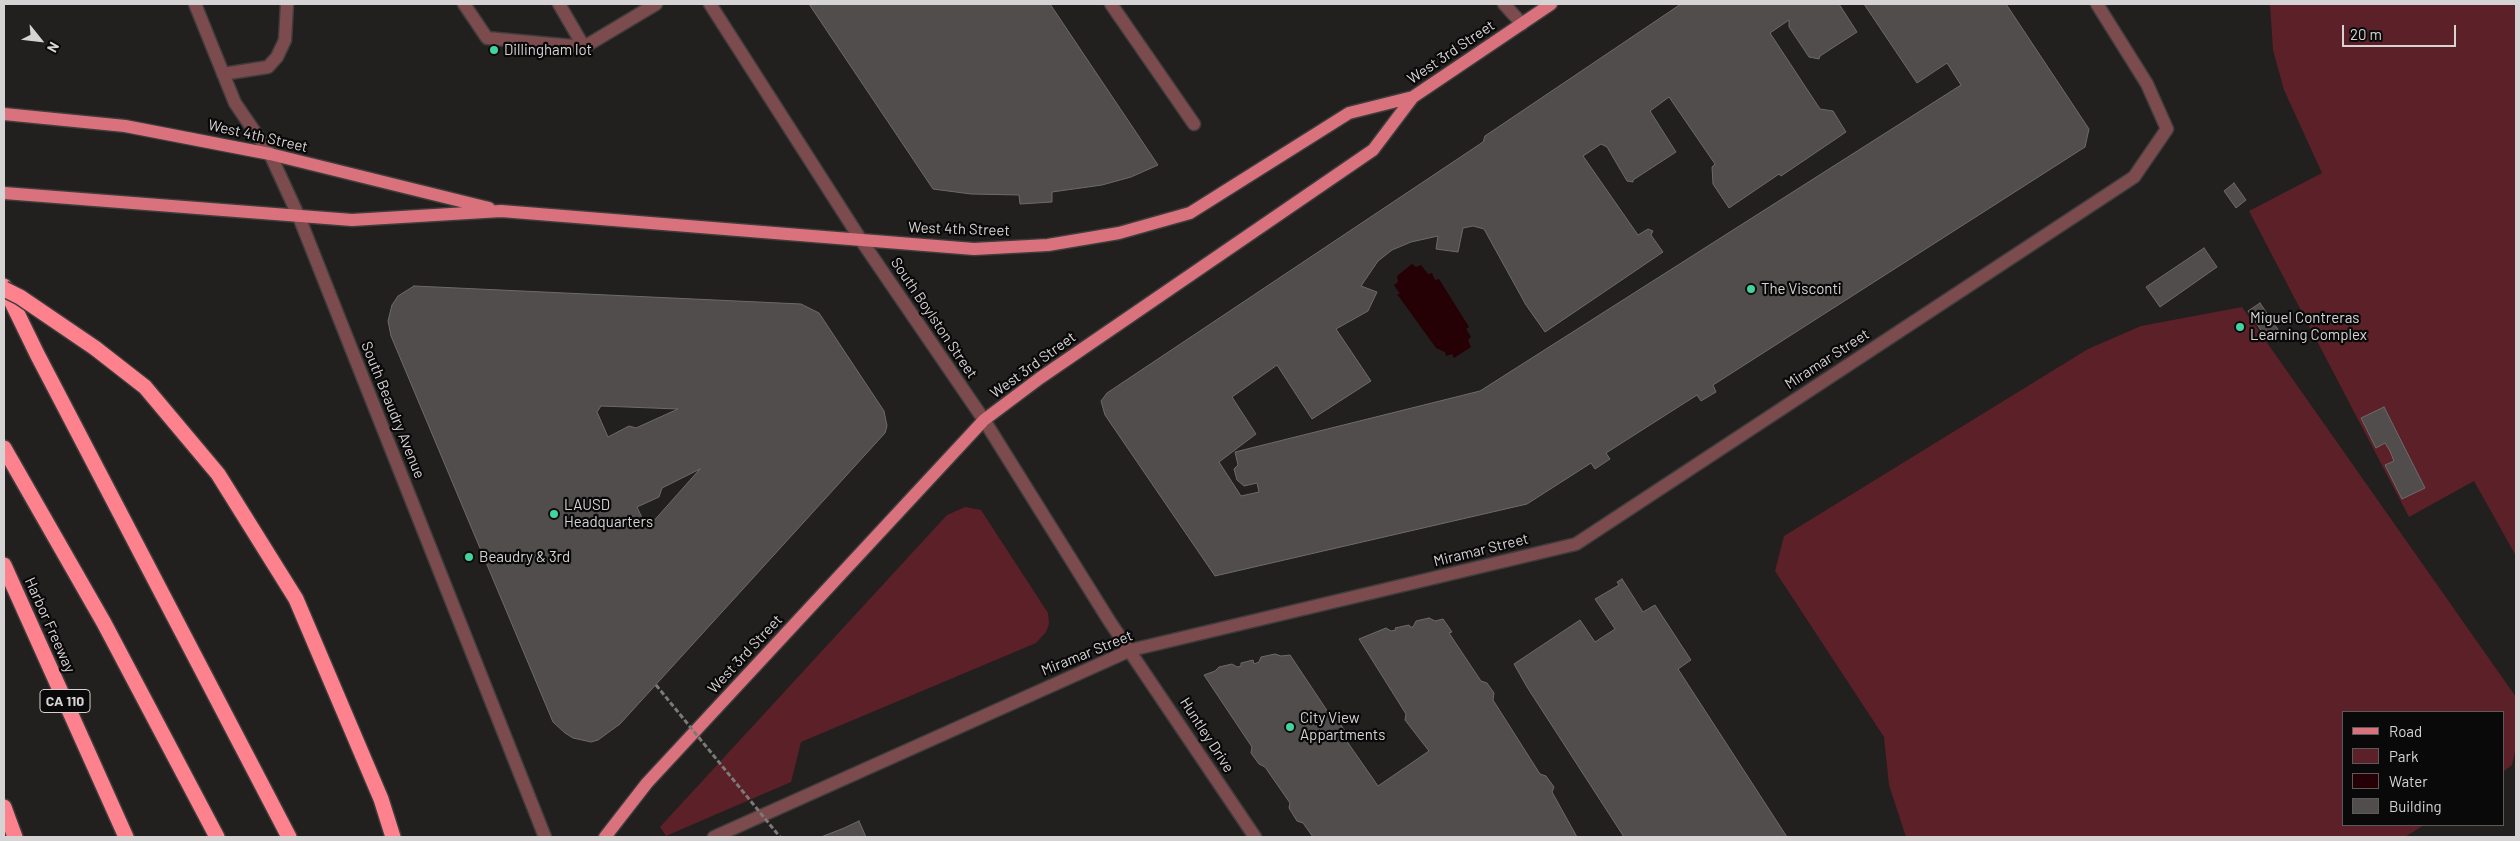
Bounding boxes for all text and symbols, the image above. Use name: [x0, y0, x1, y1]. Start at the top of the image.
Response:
north arrow: [15, 15, 65, 65]
scale bar: [2345, 15, 2459, 47]
street label: West 3rd Street: [1404, 16, 1498, 88]
text: 20 m: [2350, 25, 2382, 43]
text: N: [44, 39, 63, 56]
place label: Dillingham lot: [504, 41, 592, 59]
marker: Dillingham lot: [488, 44, 500, 56]
street label: West 4th Street: [206, 116, 310, 156]
street label: West 4th Street: [908, 218, 1010, 240]
street label: South Boylston Street: [887, 254, 981, 382]
place label: The Visconti: [1761, 280, 1842, 298]
marker: The Visconti: [1745, 283, 1757, 295]
place label: Miguel Contreras Learning Complex: [2250, 309, 2367, 344]
marker: Miguel Contreras Learning Complex: [2234, 321, 2246, 333]
street label: Miramar Street: [1781, 325, 1873, 393]
street label: West 3rd Street: [987, 328, 1079, 402]
street label: South Beaudry Avenue: [357, 339, 429, 481]
place label: LAUSD Headquarters: [564, 496, 653, 531]
marker: LAUSD Headquarters: [548, 508, 560, 520]
street label: Miramar Street: [1432, 530, 1530, 570]
place label: Beaudry & 3rd: [479, 548, 570, 566]
marker: Beaudry & 3rd: [463, 551, 475, 563]
street label: Harbor Freeway: [21, 575, 79, 675]
street label: West 3rd Street: [704, 611, 786, 697]
street label: Miramar Street: [1039, 626, 1135, 680]
road number: CA 110: [40, 689, 90, 712]
street label: Huntley Drive: [1176, 694, 1238, 776]
place label: City View Appartments: [1300, 709, 1386, 744]
legend: [2342, 711, 2505, 826]
marker: City View Appartments: [1284, 721, 1296, 733]
text: Road: [2389, 722, 2422, 740]
text: Park: [2389, 747, 2418, 765]
text: Water: [2389, 772, 2428, 790]
text: Building: [2389, 797, 2442, 815]

